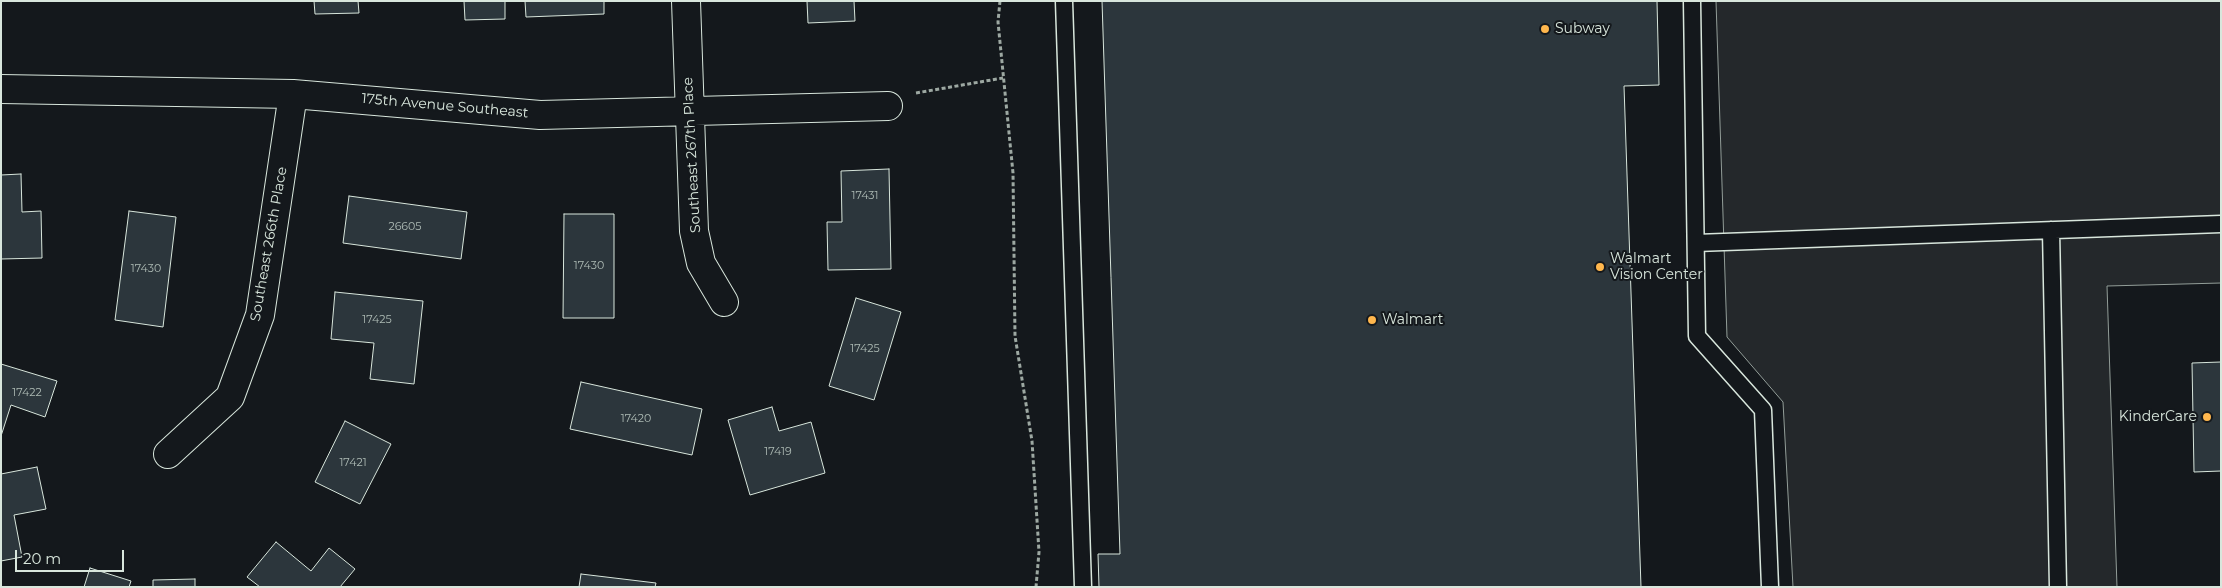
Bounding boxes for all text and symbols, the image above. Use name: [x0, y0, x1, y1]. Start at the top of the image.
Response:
place label: Subway: [1555, 21, 1610, 37]
marker: Subway: [1539, 23, 1551, 35]
street label: Southeast 267th Place: [680, 77, 704, 233]
street label: 175th Avenue Southeast: [361, 90, 529, 122]
street label: Southeast 266th Place: [247, 165, 291, 323]
house number: 17431: [851, 189, 879, 203]
house number: 26605: [388, 220, 422, 234]
place label: Walmart Vision Center: [1610, 251, 1703, 284]
house number: 17430: [574, 259, 604, 273]
marker: Walmart Vision Center: [1594, 261, 1606, 273]
house number: 17430: [131, 262, 161, 276]
place label: Walmart: [1382, 312, 1443, 328]
house number: 17425: [362, 313, 392, 327]
marker: Walmart: [1366, 314, 1378, 326]
house number: 17425: [850, 342, 880, 356]
house number: 17422: [12, 386, 42, 400]
place label: KinderCare: [2119, 409, 2197, 425]
marker: KinderCare: [2201, 411, 2213, 423]
house number: 17420: [621, 412, 651, 426]
house number: 17419: [764, 445, 792, 459]
house number: 17421: [339, 456, 367, 470]
scale bar: [18, 540, 126, 572]
text: 20 m: [23, 549, 61, 568]

